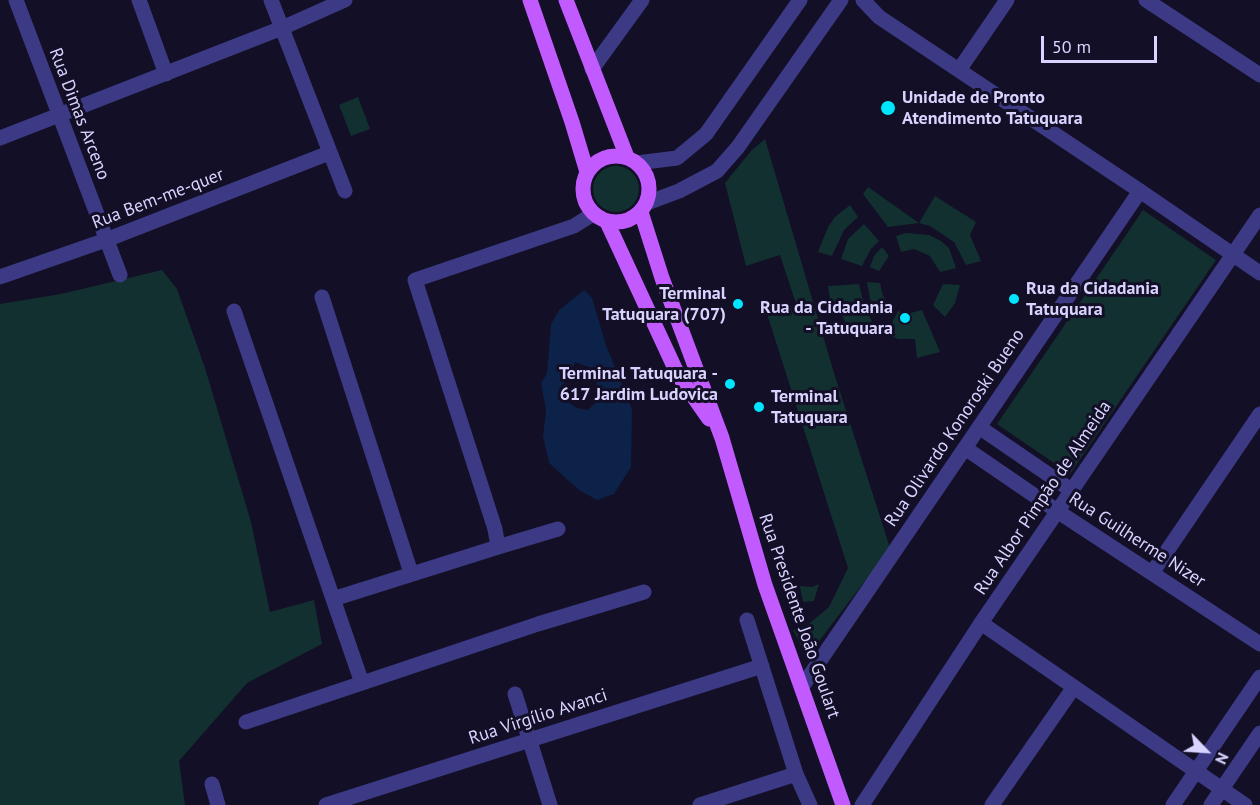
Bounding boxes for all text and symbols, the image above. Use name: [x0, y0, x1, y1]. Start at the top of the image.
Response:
scale bar: [1044, 24, 1160, 62]
text: 50 m: [1052, 35, 1091, 58]
street label: Rua Dimas Arceno: [44, 45, 114, 183]
place label: Unidade de Pronto Atendimento Tatuquara: [902, 87, 1083, 130]
marker: Unidade de Pronto Atendimento Tatuquara: [879, 99, 897, 117]
street label: Rua Bem-me-quer: [89, 164, 227, 234]
place label: Rua da Cidadania Tatuquara: [1026, 278, 1159, 320]
place label: Terminal Tatuquara (707): [602, 283, 726, 326]
marker: Rua da Cidadania Tatuquara: [1007, 292, 1021, 306]
marker: Terminal Tatuquara (707): [731, 297, 745, 311]
place label: Rua da Cidadania - Tatuquara: [760, 297, 893, 340]
marker: Rua da Cidadania - Tatuquara: [898, 311, 912, 325]
street label: Rua Olivardo Konoroski Bueno: [881, 325, 1029, 531]
place label: Terminal Tatuquara - 617 Jardim Ludovica: [559, 363, 718, 406]
marker: Terminal Tatuquara - 617 Jardim Ludovica: [723, 377, 737, 391]
place label: Terminal Tatuquara: [771, 386, 848, 428]
street label: Rua Albor Pimpão de Almeida: [970, 397, 1116, 599]
marker: Terminal Tatuquara: [752, 400, 766, 414]
street label: Rua Guilherme Nizer: [1065, 488, 1209, 592]
street label: Rua Presidente João Goulart: [754, 511, 844, 721]
street label: Rua Virgílio Avanci: [466, 684, 610, 750]
north arrow: [1176, 721, 1236, 781]
text: N: [1211, 750, 1234, 768]

